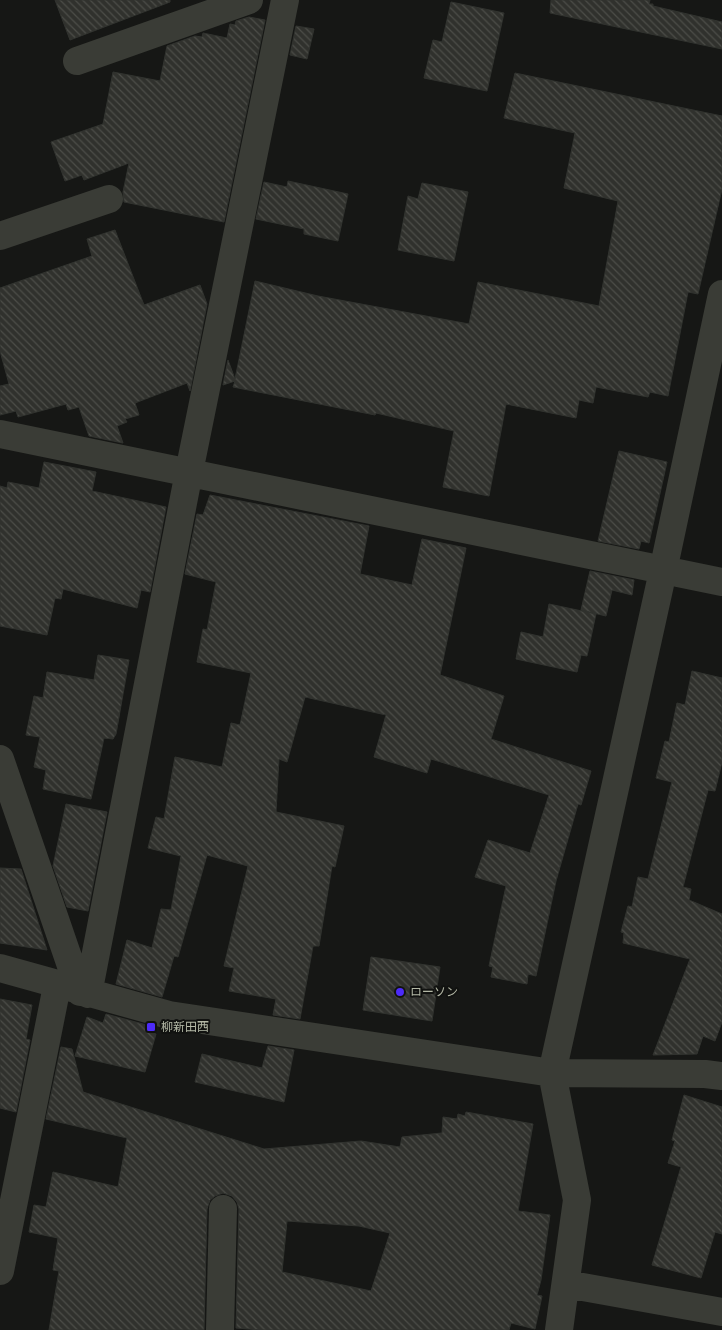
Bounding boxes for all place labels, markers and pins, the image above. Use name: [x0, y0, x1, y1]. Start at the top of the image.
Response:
place label: ローソン: [410, 985, 458, 999]
marker: ローソン: [394, 986, 406, 998]
place label: 柳新田西: [161, 1020, 209, 1034]
marker: 柳新田西: [145, 1021, 157, 1033]

